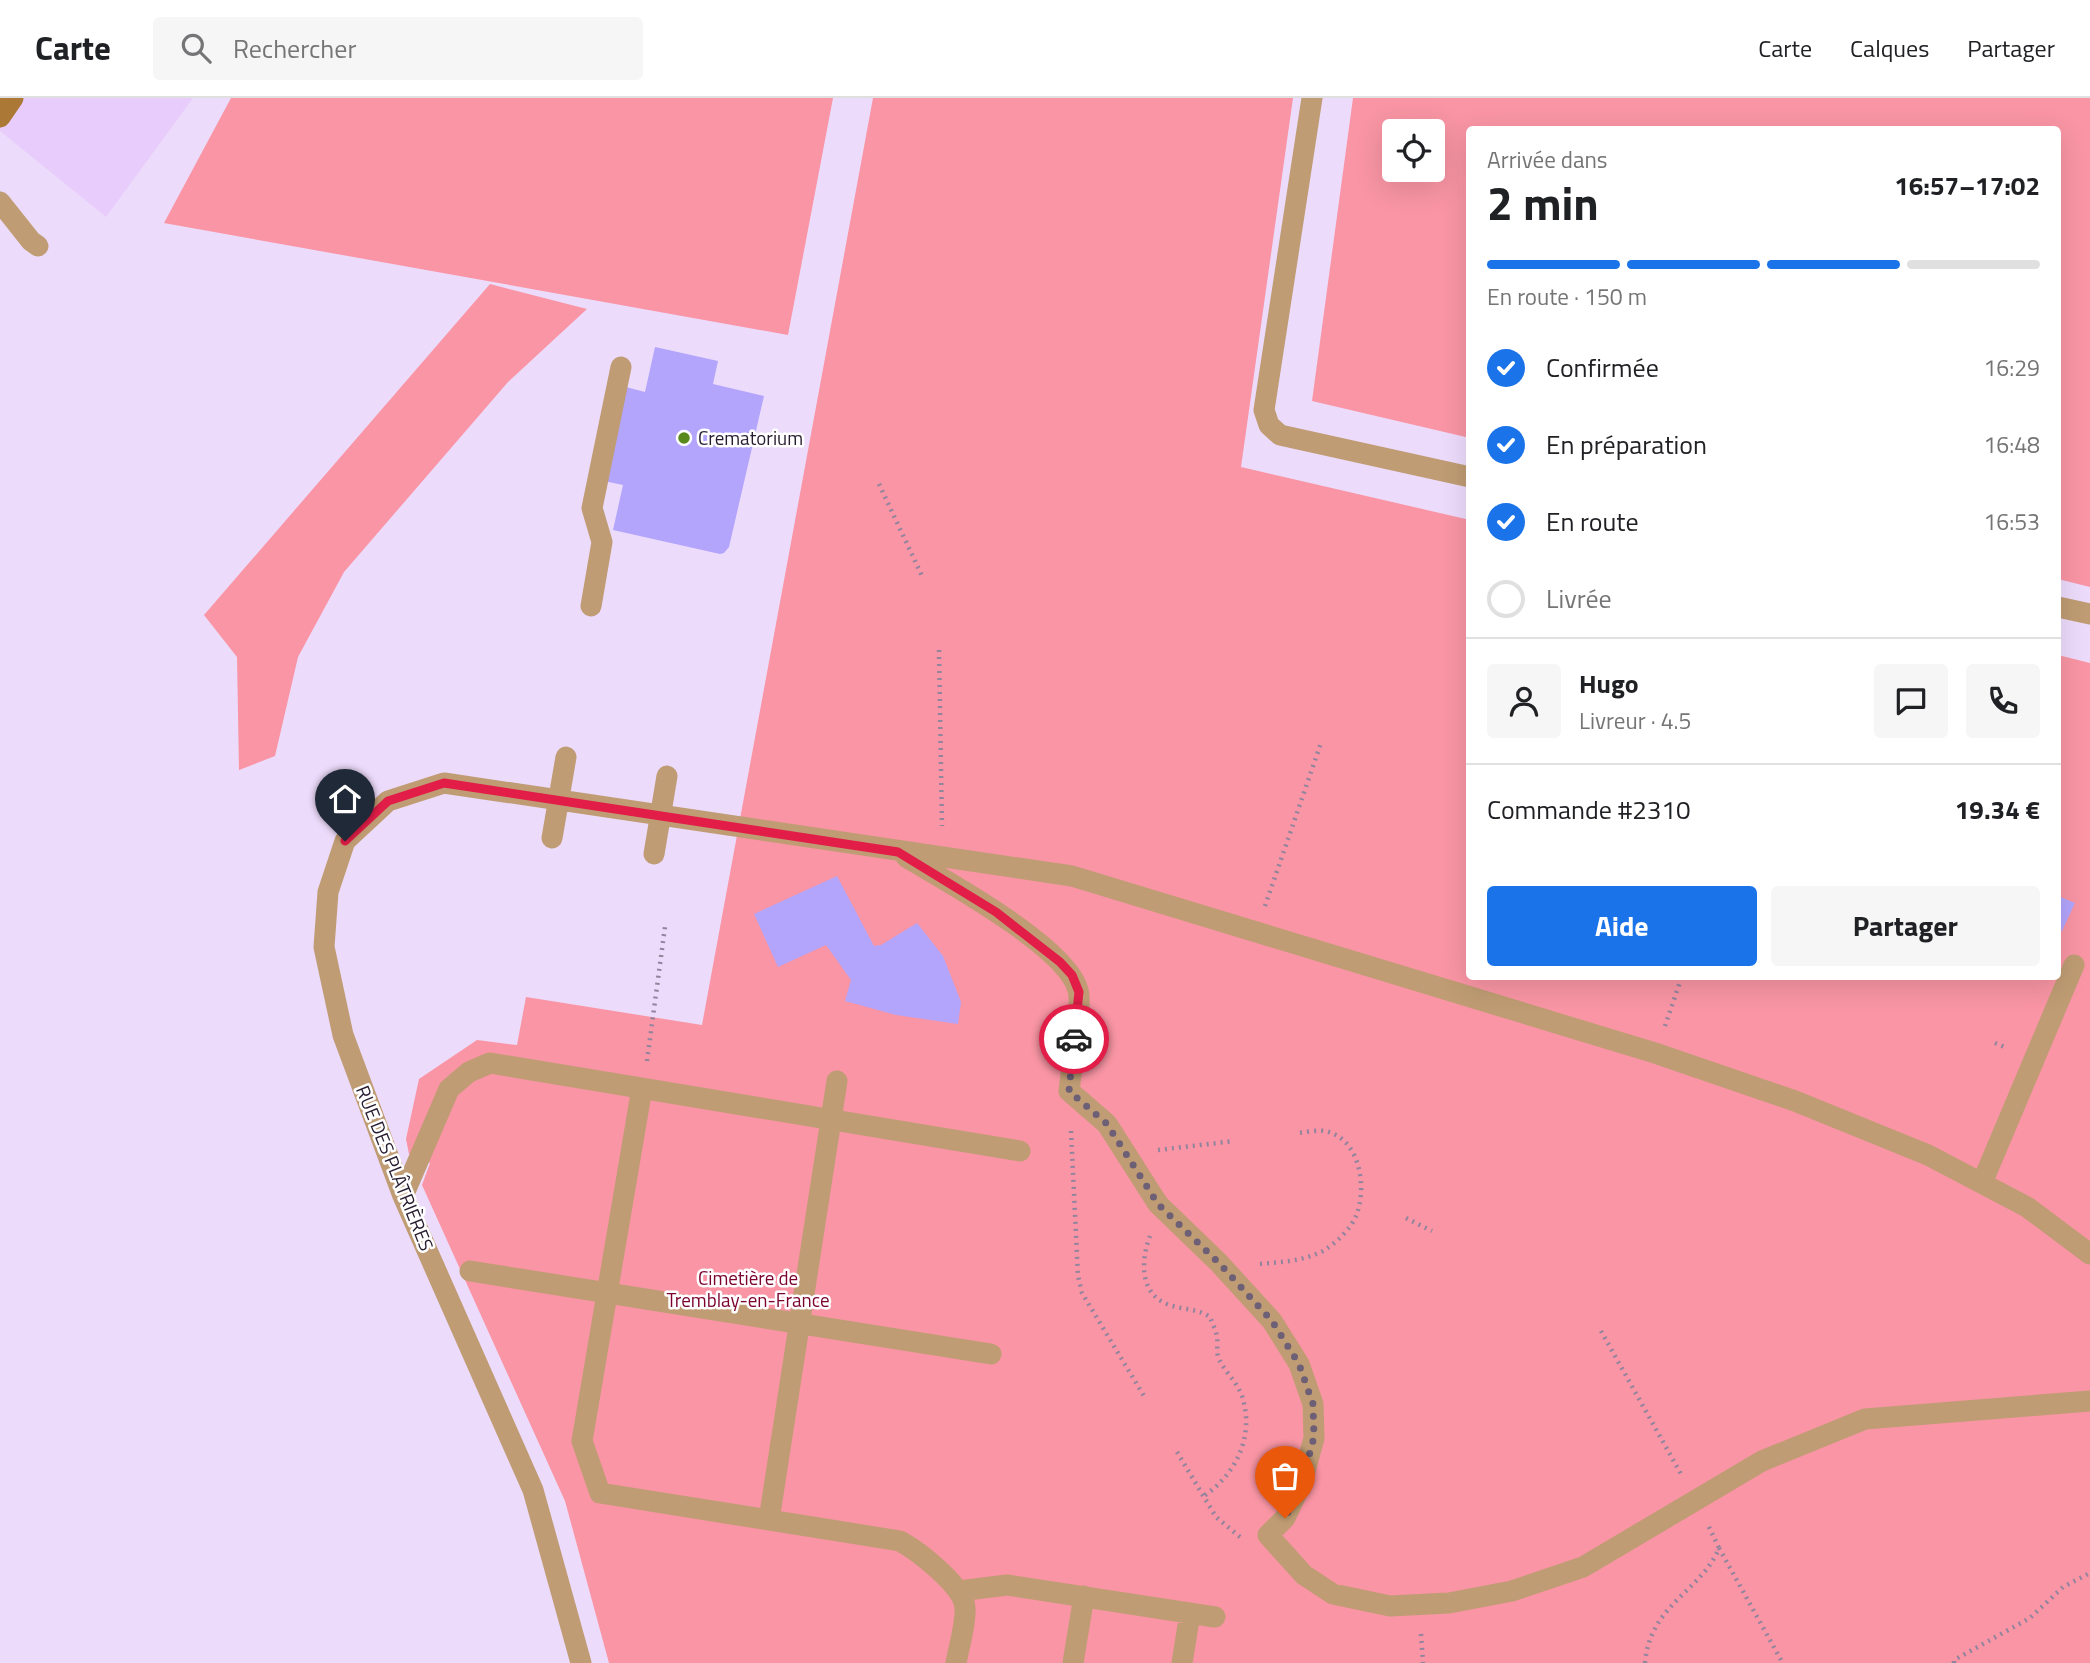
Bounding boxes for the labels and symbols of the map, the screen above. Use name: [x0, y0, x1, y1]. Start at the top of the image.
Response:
place label: Crematorium: [698, 423, 803, 452]
marker: Crematorium: [676, 430, 692, 446]
pin: [315, 769, 375, 841]
courier: [1039, 1004, 1109, 1074]
street label: RUE DES PLÂTRIÈRES: [349, 1081, 442, 1255]
park label: Cimetière de Tremblay-en-France: [666, 1263, 830, 1314]
pin: [1255, 1446, 1315, 1518]

